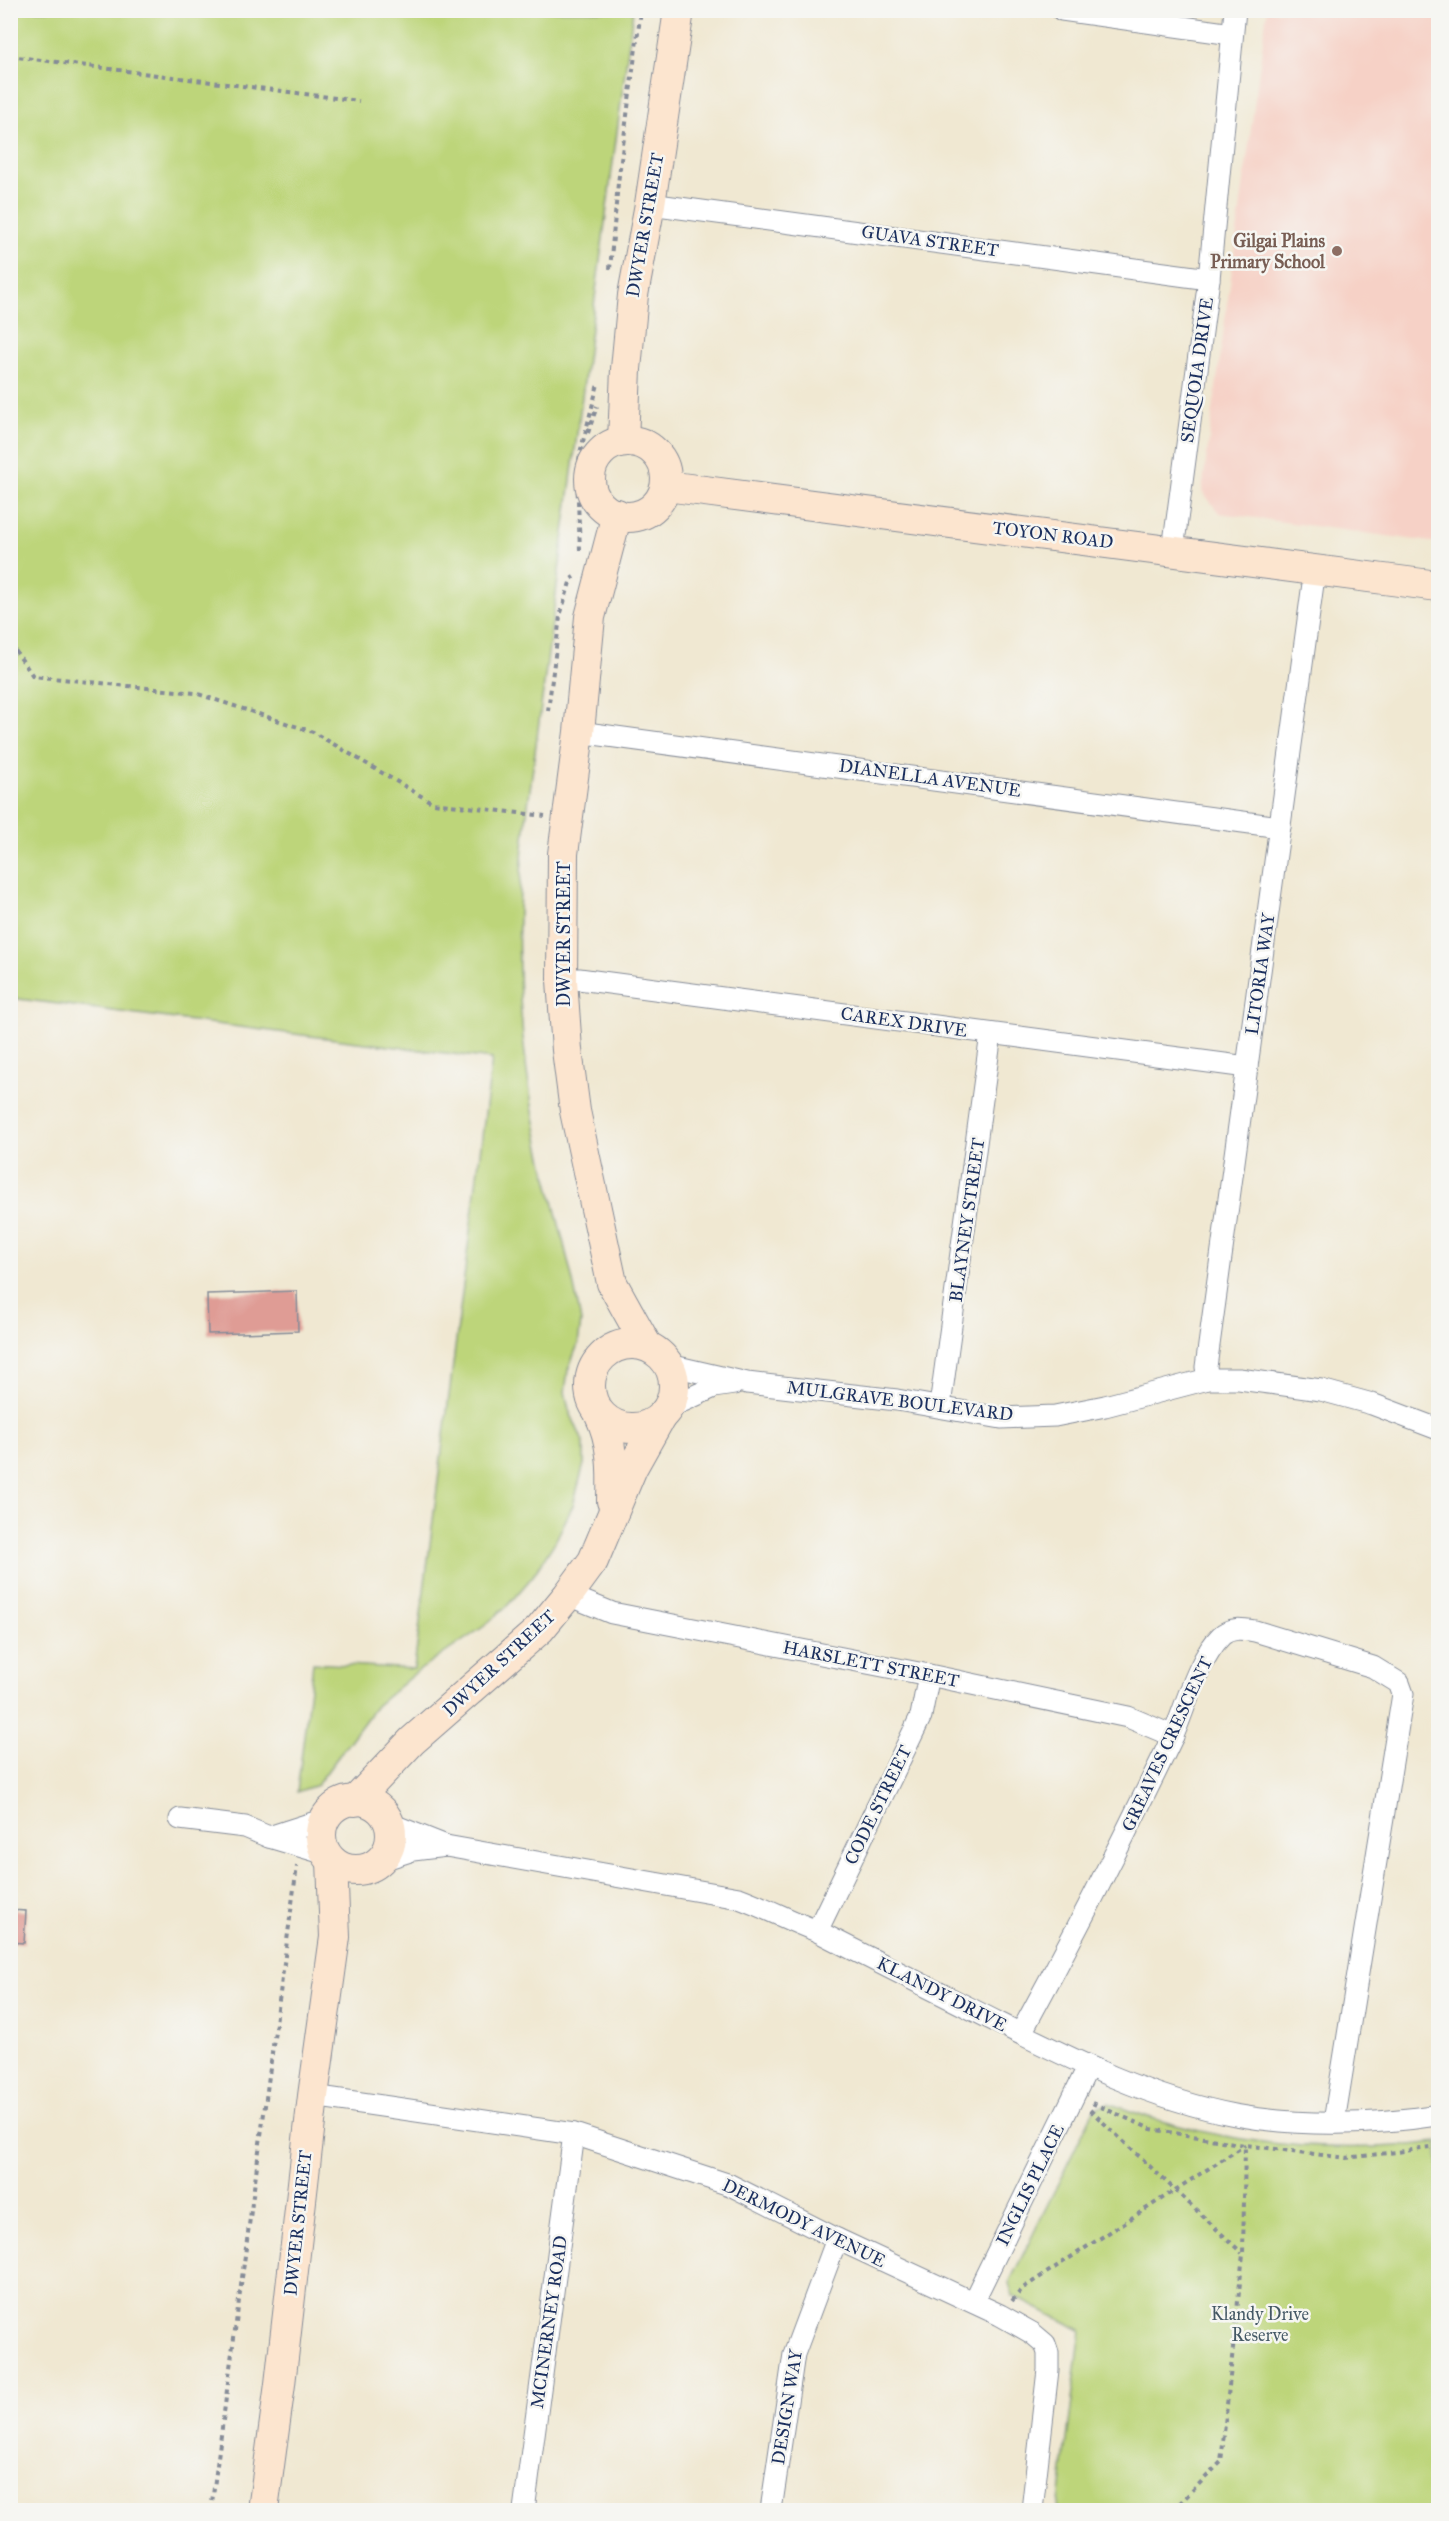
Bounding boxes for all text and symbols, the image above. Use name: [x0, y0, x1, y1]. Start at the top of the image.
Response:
street label: DWYER STREET: [621, 151, 669, 299]
street label: GUAVA STREET: [860, 220, 1000, 262]
place label: Gilgai Plains Primary School: [1210, 230, 1326, 274]
marker: Gilgai Plains Primary School: [1330, 244, 1344, 258]
street label: SEQUOIA DRIVE: [1176, 296, 1218, 444]
street label: TOYON ROAD: [991, 517, 1115, 553]
street label: DIANELLA AVENUE: [838, 754, 1023, 802]
street label: DWYER STREET: [553, 861, 575, 1007]
street label: LITORIA WAY: [1241, 911, 1280, 1036]
street label: CAREX DRIVE: [839, 1002, 969, 1042]
street label: BLAYNEY STREET: [945, 1136, 989, 1304]
street label: MULGRAVE BOULEVARD: [786, 1376, 1014, 1426]
street label: DWYER STREET: [438, 1605, 560, 1721]
street label: HARSLETT STREET: [781, 1636, 961, 1692]
street label: GREAVES CRESCENT: [1117, 1653, 1217, 1835]
street label: CODE STREET: [840, 1742, 916, 1868]
street label: KLANDY DRIVE: [873, 1952, 1011, 2036]
street label: INGLIS PLACE: [991, 2121, 1069, 2249]
street label: DWYER STREET: [279, 2149, 317, 2297]
street label: DERMODY AVENUE: [719, 2174, 889, 2272]
street label: MCINERNEY ROAD: [526, 2234, 572, 2410]
park label: Klandy Drive Reserve: [1211, 2303, 1309, 2346]
street label: DESIGN WAY: [767, 2347, 807, 2466]

